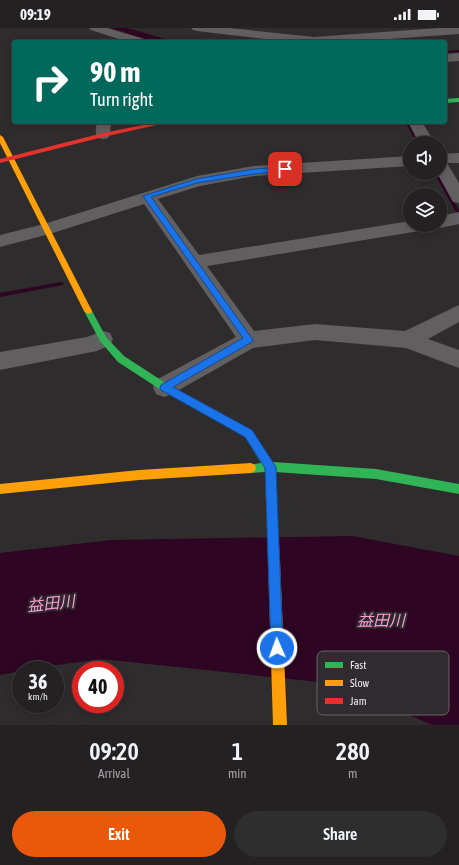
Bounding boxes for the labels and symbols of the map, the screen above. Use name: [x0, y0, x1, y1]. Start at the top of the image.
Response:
pin: [268, 152, 302, 186]
water label: 益田川: [26, 591, 78, 614]
water label: 益田川: [357, 611, 407, 629]
position arrow: [256, 627, 298, 669]
legend: [317, 651, 449, 715]
text: Fast: [350, 659, 366, 671]
speed limit sign: 40: [72, 661, 124, 713]
text: Slow: [350, 677, 369, 689]
text: Jam: [350, 695, 367, 707]

